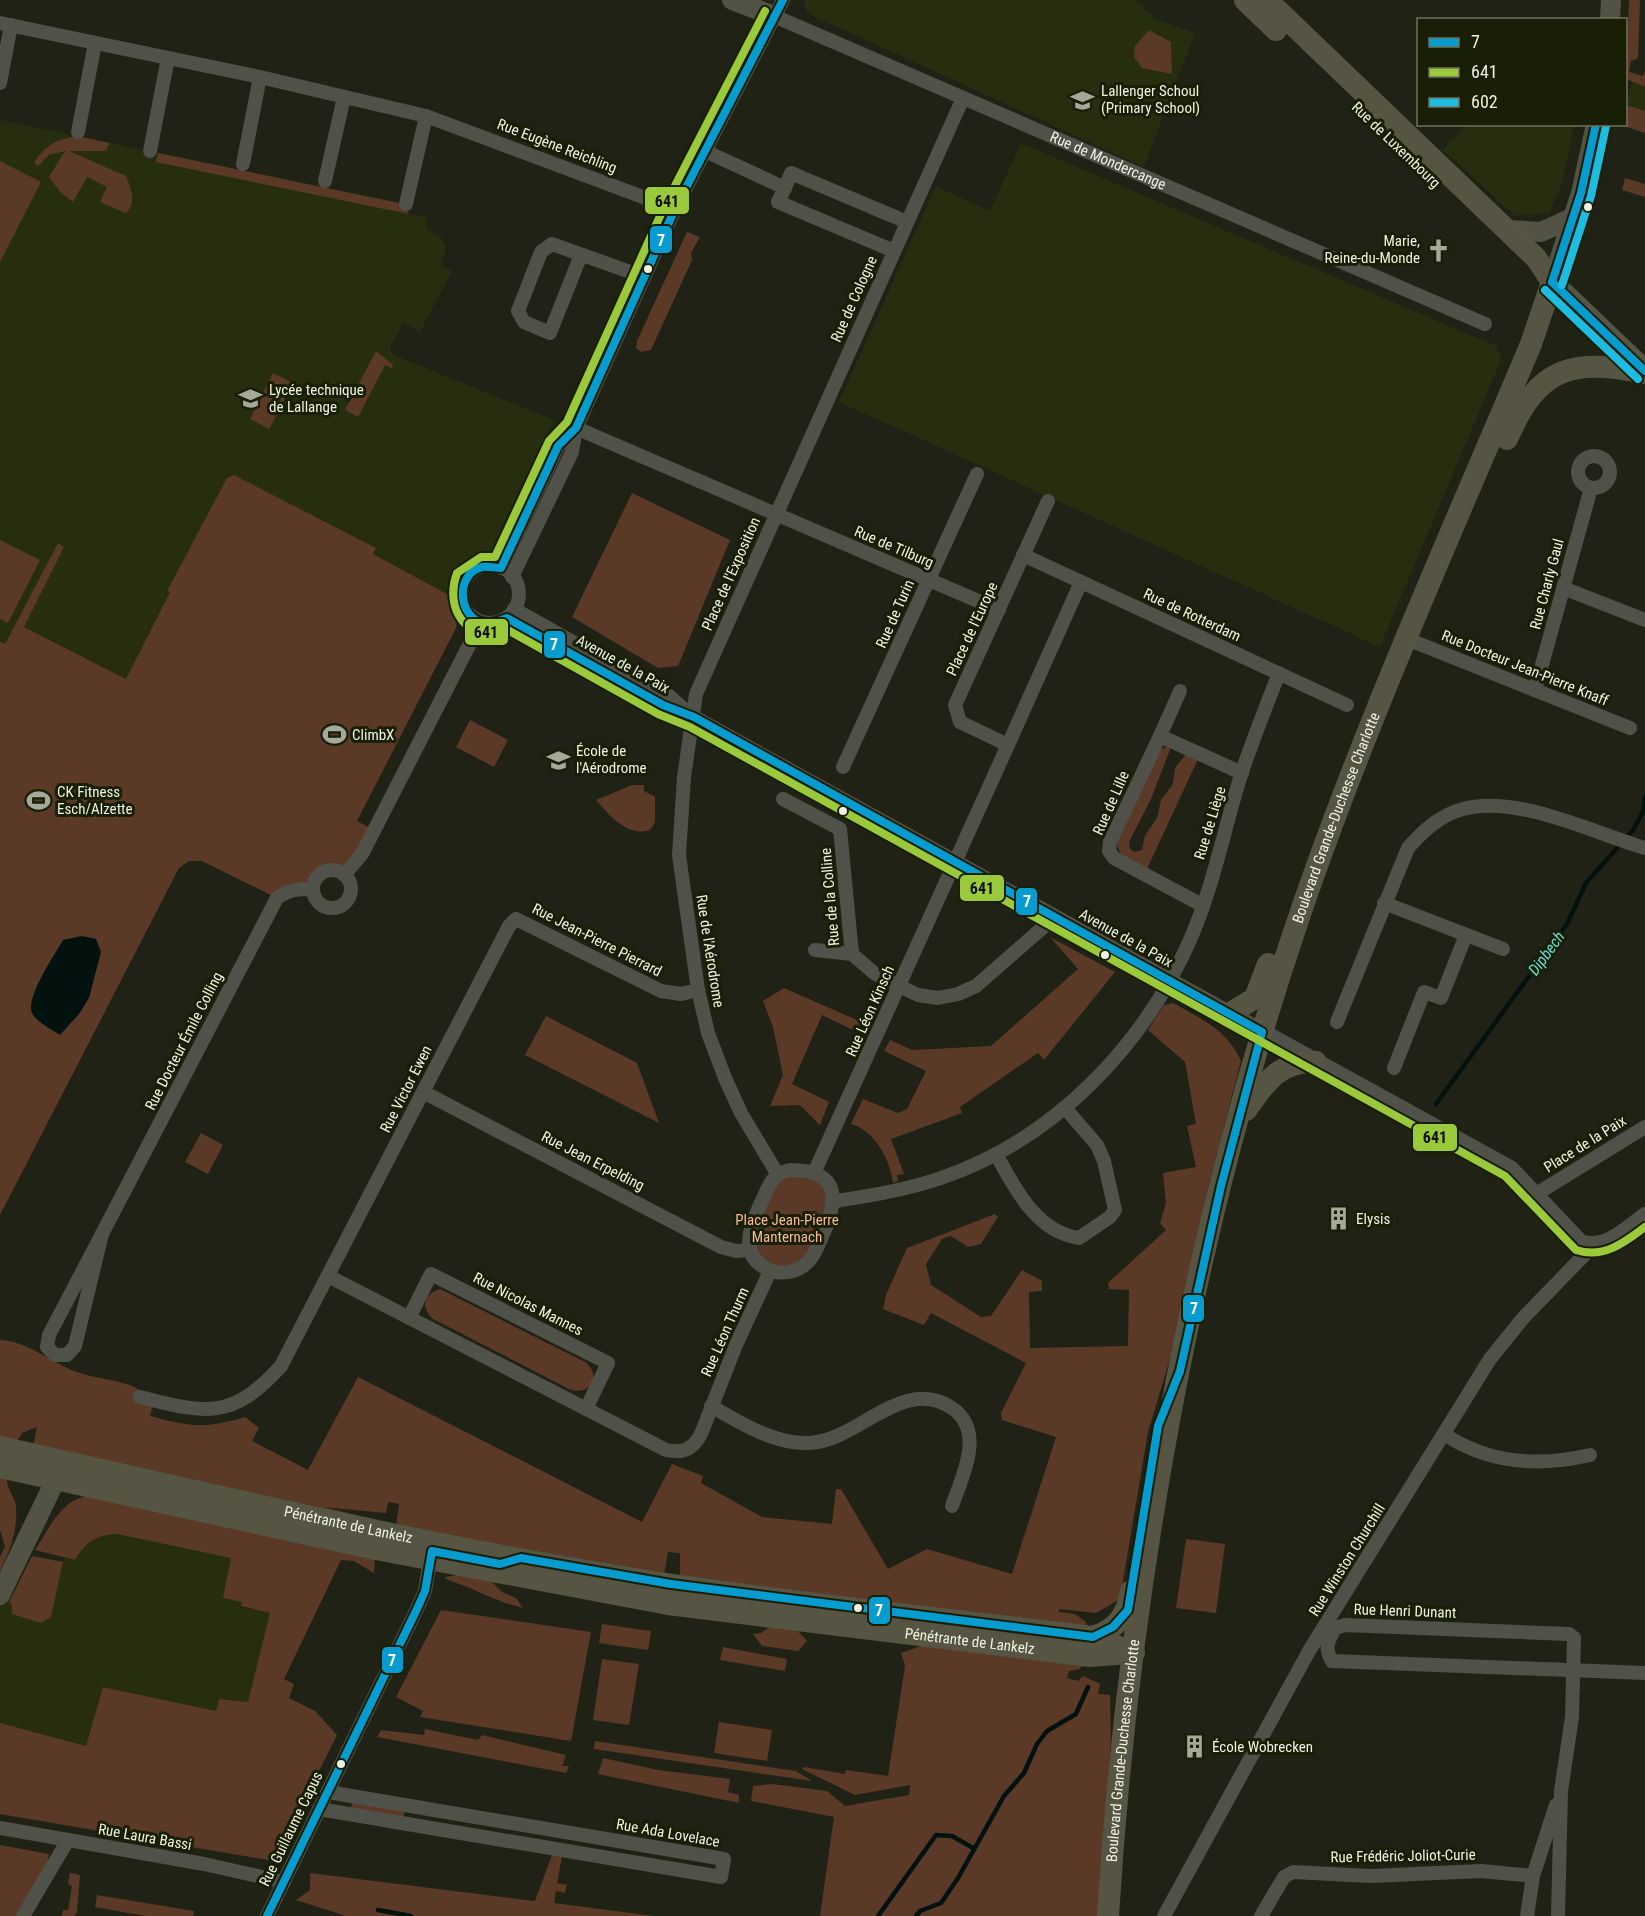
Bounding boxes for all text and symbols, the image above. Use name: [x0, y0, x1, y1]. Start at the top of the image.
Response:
legend: [1417, 18, 1627, 126]
text: 7: [1471, 31, 1480, 52]
text: 641: [1471, 61, 1498, 82]
place label: Lallenger Schoul (Primary School): [1101, 82, 1200, 117]
school or university icon: Lallenger Schoul (Primary School): [1070, 87, 1096, 113]
text: 602: [1471, 91, 1498, 112]
street label: Rue de Luxembourg: [1348, 98, 1444, 192]
street label: Rue Eugène Reichling: [495, 115, 619, 177]
street label: Rue de Mondercange: [1047, 128, 1169, 194]
line badge: 641: [644, 186, 690, 215]
text: 641: [655, 192, 679, 211]
unlabelled marker: [1582, 201, 1594, 213]
line badge: 7: [649, 225, 673, 254]
text: 7: [657, 231, 665, 250]
place label: Marie, Reine-du-Monde: [1325, 232, 1420, 267]
church icon: Marie, Reine-du-Monde: [1425, 237, 1451, 263]
street label: Rue de Cologne: [827, 253, 881, 345]
unlabelled marker: [642, 263, 654, 275]
place label: Lycée technique de Lallange: [269, 381, 364, 416]
school or university icon: Lycée technique de Lallange: [238, 386, 264, 412]
street label: Place de l'Exposition: [698, 514, 764, 634]
street label: Rue de Tilburg: [852, 522, 936, 572]
street label: Rue Charly Gaul: [1526, 537, 1568, 631]
street label: Rue de Turin: [872, 577, 918, 651]
street label: Place de l'Europe: [942, 579, 1002, 679]
street label: Rue de Rotterdam: [1140, 585, 1244, 645]
line badge: 641: [464, 618, 509, 646]
text: 641: [474, 623, 498, 642]
street label: Rue Docteur Jean-Pierre Knaff: [1439, 626, 1611, 710]
line badge: 7: [543, 630, 566, 659]
street label: Avenue de la Paix: [573, 631, 673, 697]
text: 7: [550, 635, 558, 654]
street label: Boulevard Grande-Duchesse Charlotte: [1289, 710, 1384, 925]
sports icon: ClimbX: [321, 722, 347, 748]
place label: ClimbX: [352, 726, 394, 744]
place label: École de l'Aérodrome: [576, 742, 647, 777]
school or university icon: École de l'Aérodrome: [545, 747, 571, 773]
street label: Rue de Lille: [1089, 768, 1133, 838]
place label: CK Fitness Esch/Alzette: [57, 783, 133, 818]
street label: Rue de Liège: [1190, 784, 1230, 862]
sports icon: CK Fitness Esch/Alzette: [26, 788, 52, 814]
unlabelled marker: [837, 805, 849, 817]
street label: Rue de la Colline: [817, 847, 843, 947]
line badge: 641: [959, 874, 1005, 902]
text: 641: [970, 879, 994, 898]
line badge: 7: [1015, 887, 1038, 916]
text: 7: [1023, 892, 1031, 911]
street label: Rue de l'Aérodrome: [692, 893, 728, 1009]
street label: Rue Jean-Pierre Pierrard: [529, 899, 665, 981]
street label: Avenue de la Paix: [1076, 905, 1176, 971]
water label: Dipbech: [1524, 928, 1569, 979]
unlabelled marker: [1099, 949, 1111, 961]
street label: Rue Léon Kinsch: [842, 963, 898, 1059]
street label: Rue Docteur Émile Colling: [141, 969, 227, 1113]
street label: Rue Victor Ewen: [376, 1042, 436, 1136]
street label: Place de la Paix: [1540, 1111, 1630, 1176]
line badge: 641: [1412, 1123, 1458, 1152]
street label: Rue Jean Erpelding: [538, 1127, 648, 1195]
text: 641: [1423, 1128, 1447, 1147]
building icon: Elysis: [1325, 1206, 1351, 1232]
place label: Elysis: [1356, 1210, 1390, 1228]
park label: Place Jean-Pierre Manternach: [735, 1211, 839, 1246]
street label: Rue Nicolas Mannes: [470, 1269, 586, 1339]
street label: Rue Léon Thurm: [697, 1285, 753, 1379]
line badge: 7: [1182, 1294, 1205, 1323]
text: 7: [1190, 1299, 1198, 1318]
street label: Rue Winston Churchill: [1305, 1500, 1389, 1620]
street label: Pénétrante de Lankelz: [282, 1502, 414, 1547]
line badge: 7: [868, 1596, 891, 1625]
street label: Rue Henri Dunant: [1353, 1600, 1457, 1622]
text: 7: [875, 1601, 883, 1620]
unlabelled marker: [852, 1602, 864, 1614]
street label: Pénétrante de Lankelz: [904, 1624, 1036, 1658]
street label: Boulevard Grande-Duchesse Charlotte: [1103, 1638, 1143, 1863]
line badge: 7: [381, 1646, 404, 1674]
text: 7: [388, 1651, 396, 1670]
building icon: École Wobrecken: [1181, 1734, 1207, 1760]
place label: École Wobrecken: [1212, 1738, 1313, 1756]
unlabelled marker: [335, 1758, 347, 1770]
street label: Rue Guillaume Capus: [255, 1769, 327, 1889]
street label: Rue Ada Lovelace: [615, 1815, 721, 1851]
street label: Rue Laura Bassi: [97, 1820, 193, 1854]
street label: Rue Frédéric Joliot-Curie: [1330, 1846, 1476, 1866]

